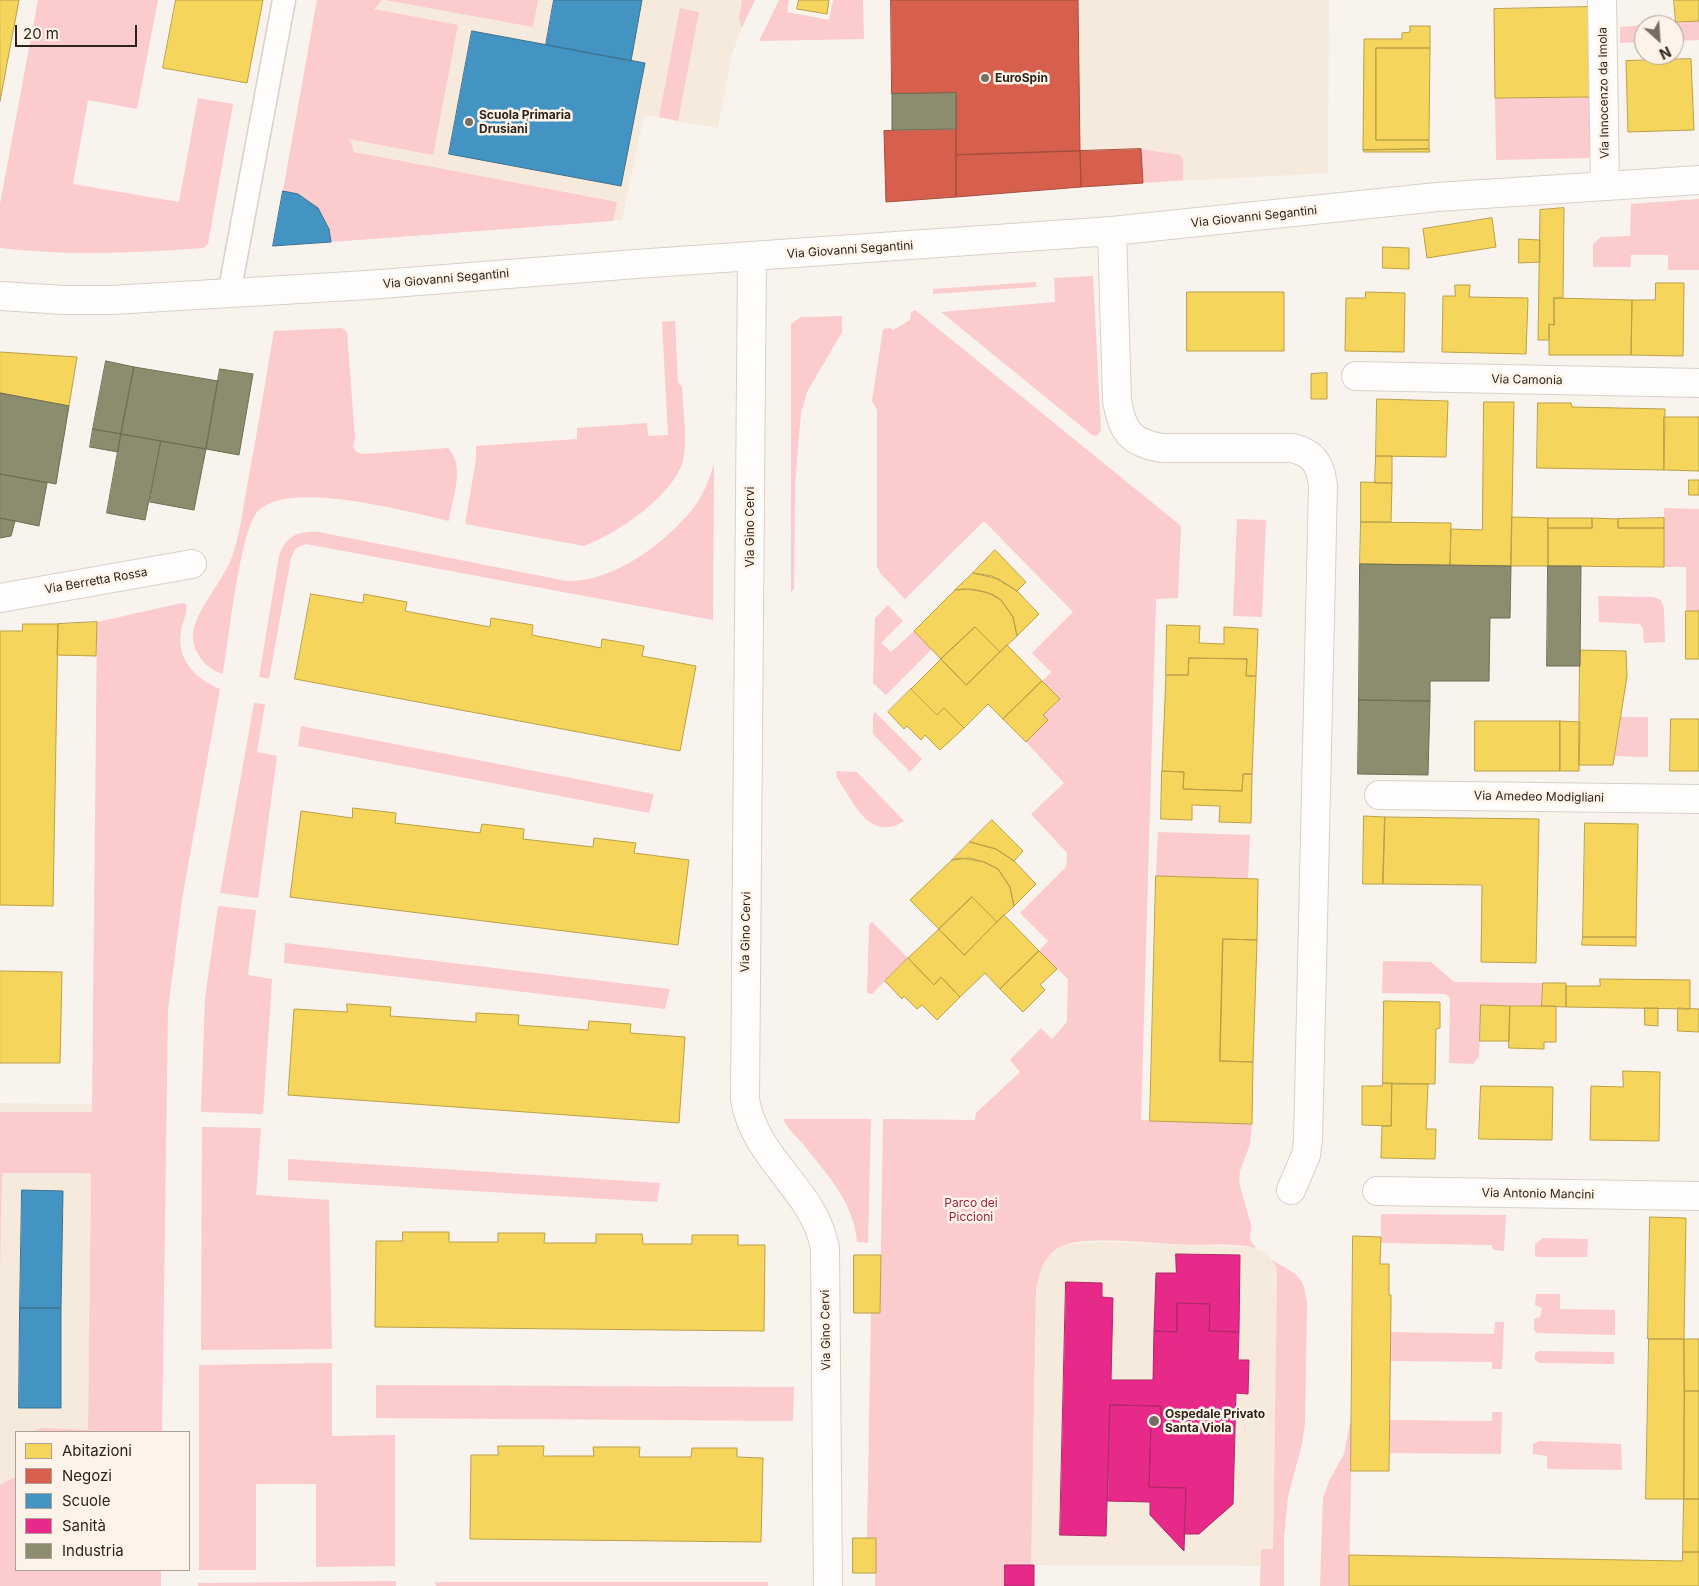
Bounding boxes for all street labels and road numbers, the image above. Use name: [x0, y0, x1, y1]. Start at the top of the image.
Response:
street label: Via Innocenzo da Imola: [1596, 27, 1612, 159]
street label: Via Giovanni Segantini: [1190, 203, 1318, 231]
street label: Via Giovanni Segantini: [786, 238, 914, 262]
street label: Via Giovanni Segantini: [382, 266, 510, 292]
street label: Via Camonia: [1491, 372, 1563, 388]
street label: Via Gino Cervi: [743, 487, 757, 567]
street label: Via Berretta Rossa: [44, 565, 148, 597]
street label: Via Amedeo Modigliani: [1474, 789, 1604, 805]
street label: Via Gino Cervi: [738, 891, 754, 973]
street label: Via Antonio Mancini: [1482, 1186, 1594, 1202]
street label: Via Gino Cervi: [818, 1289, 834, 1371]

